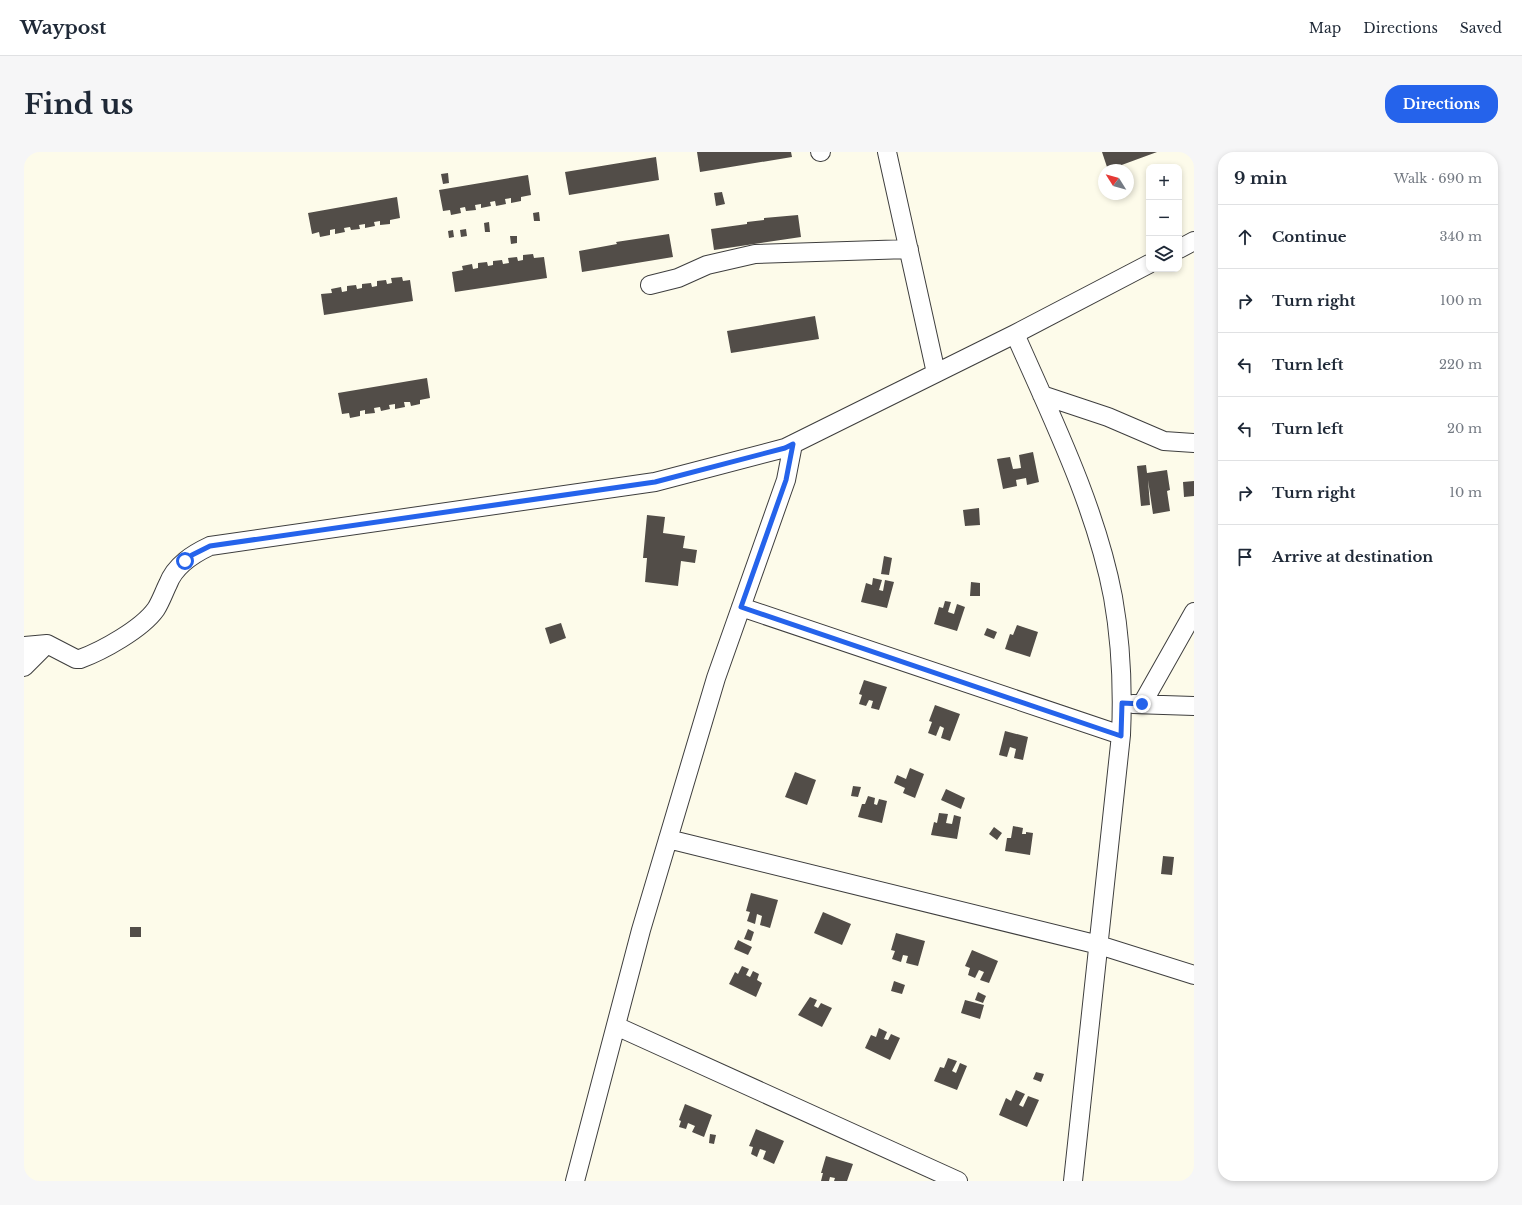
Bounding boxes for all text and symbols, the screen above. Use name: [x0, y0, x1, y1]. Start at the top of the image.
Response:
text: Waypost: [20, 16, 106, 39]
text: Map: [1309, 19, 1341, 37]
text: Directions: [1363, 19, 1438, 37]
text: Saved: [1460, 19, 1502, 37]
button: Directions: [1385, 85, 1498, 123]
text: Find us: [24, 87, 134, 122]
north arrow: [1098, 164, 1134, 200]
map controls: [1146, 164, 1182, 272]
button: +: [1146, 164, 1182, 200]
text: 9 min: [1234, 168, 1287, 189]
text: Walk · 690 m: [1394, 170, 1482, 187]
button: −: [1146, 200, 1182, 236]
icon: ahead: [1234, 226, 1256, 248]
text: Continue: [1272, 227, 1347, 246]
text: 340 m: [1439, 228, 1482, 245]
button: layers: [1146, 236, 1182, 272]
icon: right: [1234, 290, 1256, 312]
text: Turn right: [1272, 291, 1355, 310]
text: 100 m: [1440, 292, 1482, 309]
icon: left: [1234, 354, 1256, 376]
text: Turn left: [1272, 355, 1343, 374]
text: 220 m: [1439, 356, 1482, 373]
icon: left: [1234, 418, 1256, 440]
text: Turn left: [1272, 419, 1343, 438]
text: 20 m: [1447, 420, 1482, 437]
icon: right: [1234, 482, 1256, 504]
text: Turn right: [1272, 483, 1355, 502]
text: 10 m: [1449, 484, 1482, 501]
icon: arrive: [1234, 546, 1256, 568]
text: Arrive at destination: [1272, 547, 1433, 566]
route start: [176, 552, 194, 570]
route end: [1133, 695, 1151, 713]

